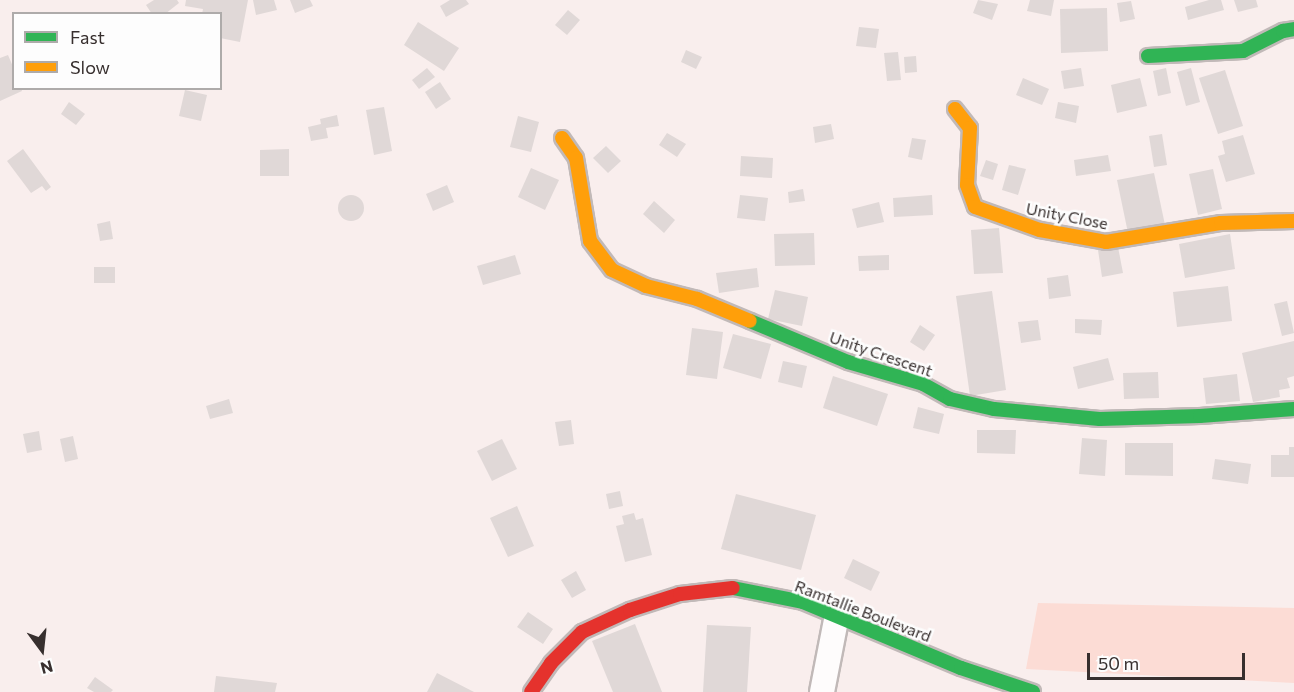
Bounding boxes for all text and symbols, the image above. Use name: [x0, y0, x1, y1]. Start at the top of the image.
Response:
legend: [12, 12, 222, 90]
text: Fast: [70, 26, 105, 48]
text: Slow: [70, 56, 110, 78]
street label: Unity Close: [1024, 199, 1110, 233]
street label: Unity Crescent: [827, 327, 935, 381]
street label: Ramtallie Boulevard: [792, 576, 934, 646]
north arrow: [12, 620, 72, 680]
scale bar: [1090, 641, 1248, 679]
text: 50 m: [1098, 652, 1139, 674]
text: N: [39, 657, 55, 679]

